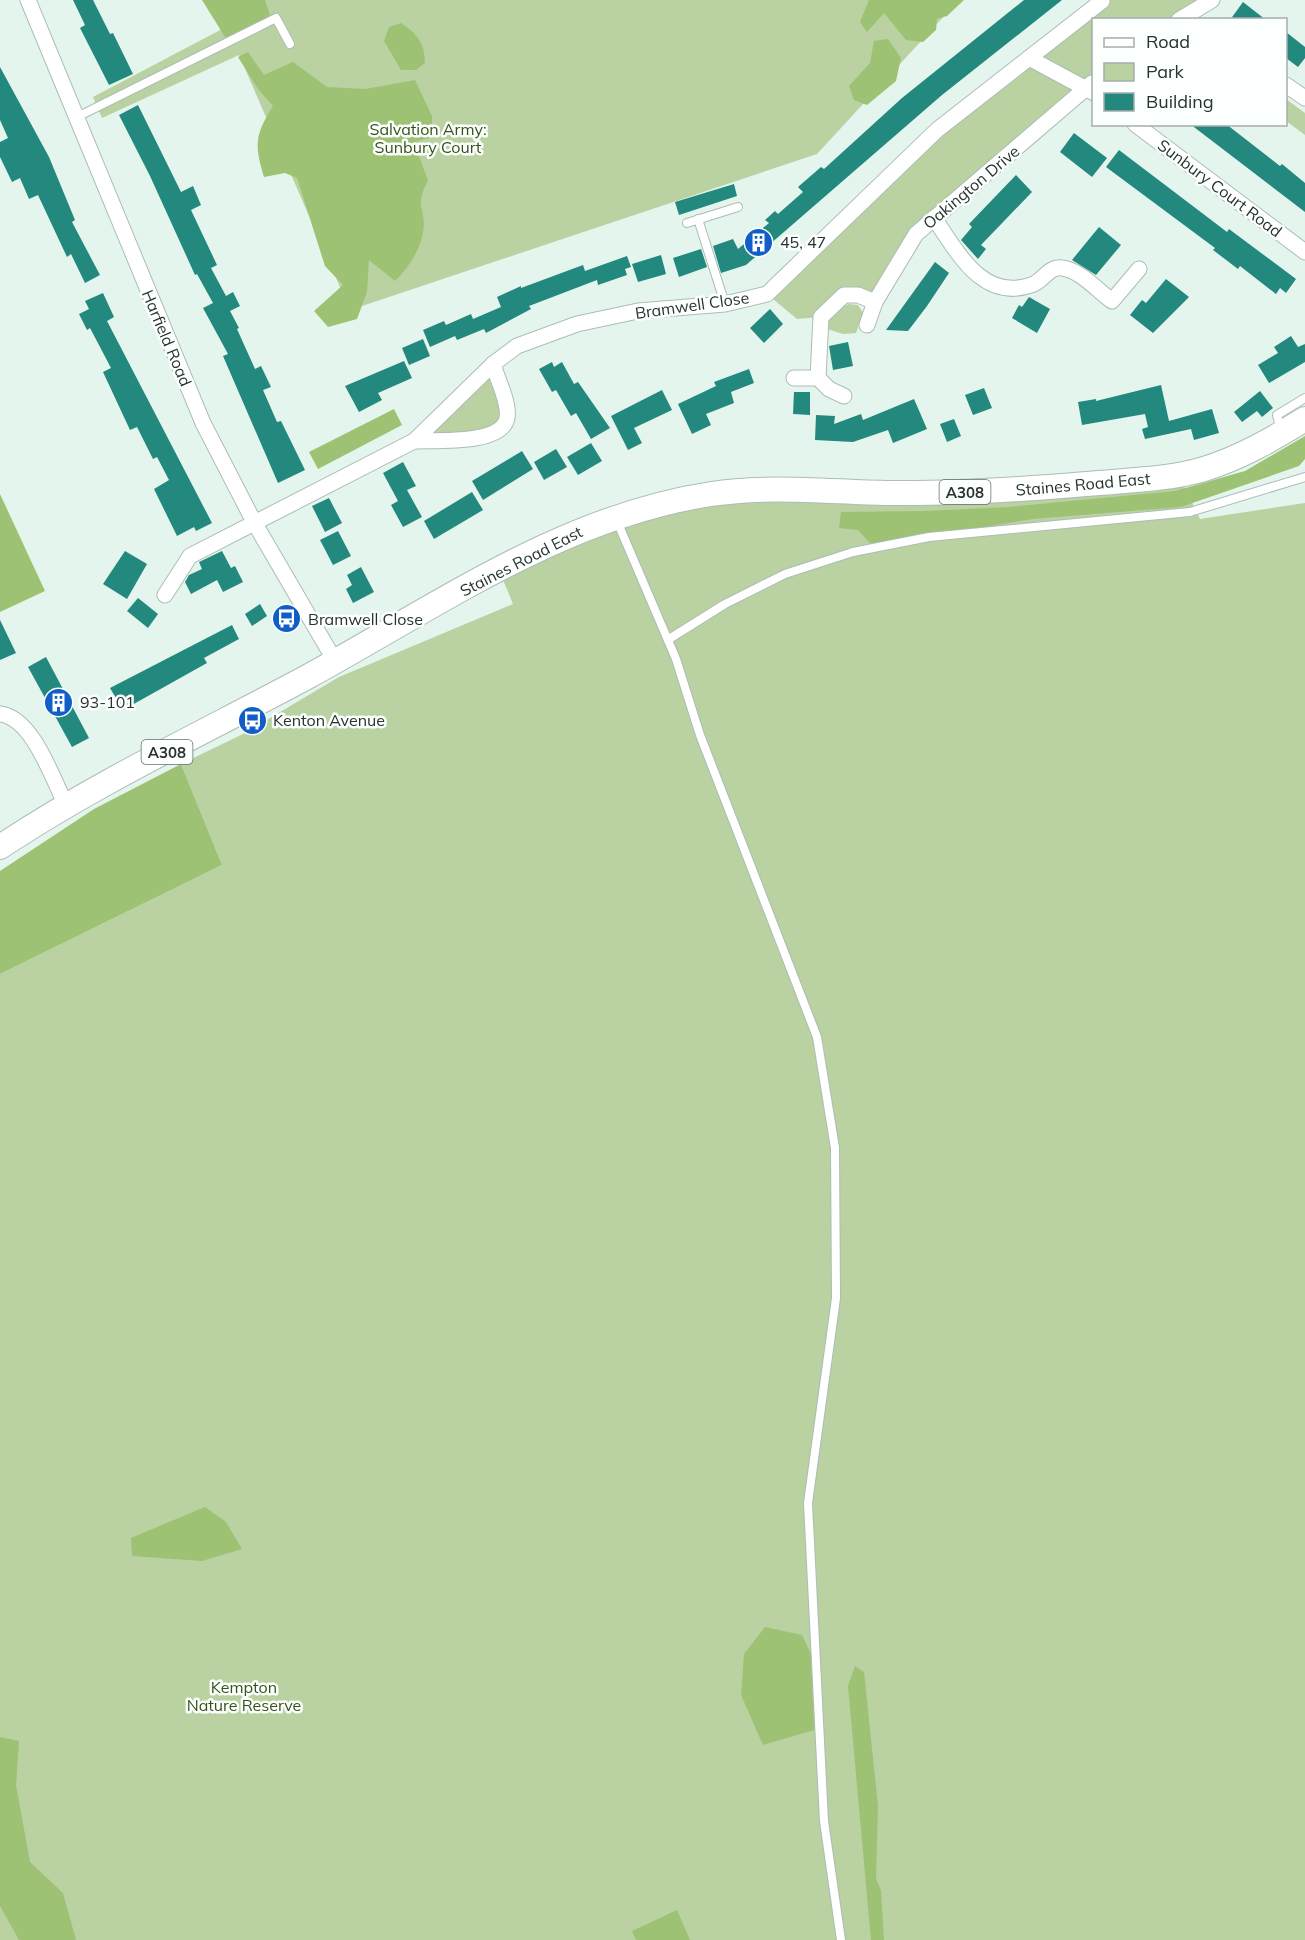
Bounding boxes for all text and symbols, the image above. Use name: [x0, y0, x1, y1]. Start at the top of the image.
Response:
legend: [1092, 18, 1287, 126]
text: Road: [1146, 30, 1190, 53]
text: Park: [1146, 60, 1185, 83]
text: Building: [1146, 90, 1214, 113]
park label: Salvation Army: Sunbury Court: [369, 119, 487, 157]
street label: Sunbury Court Road: [1154, 135, 1286, 241]
street label: Oakington Drive: [919, 141, 1023, 233]
building icon: 45, 47: [743, 226, 775, 258]
place label: 45, 47: [780, 232, 826, 252]
street label: Harfield Road: [138, 287, 196, 389]
street label: Bramwell Close: [634, 287, 750, 323]
street label: Staines Road East: [1015, 468, 1151, 500]
road number: A308: [940, 480, 990, 504]
street label: Staines Road East: [456, 521, 586, 601]
bus stop icon: Bramwell Close: [271, 603, 303, 635]
place label: Bramwell Close: [308, 609, 423, 629]
building icon: 93-101: [43, 686, 75, 718]
place label: 93-101: [80, 692, 135, 712]
bus stop icon: Kenton Avenue: [236, 704, 268, 736]
place label: Kenton Avenue: [273, 710, 385, 730]
road number: A308: [142, 740, 192, 764]
park label: Kempton Nature Reserve: [187, 1677, 301, 1715]

